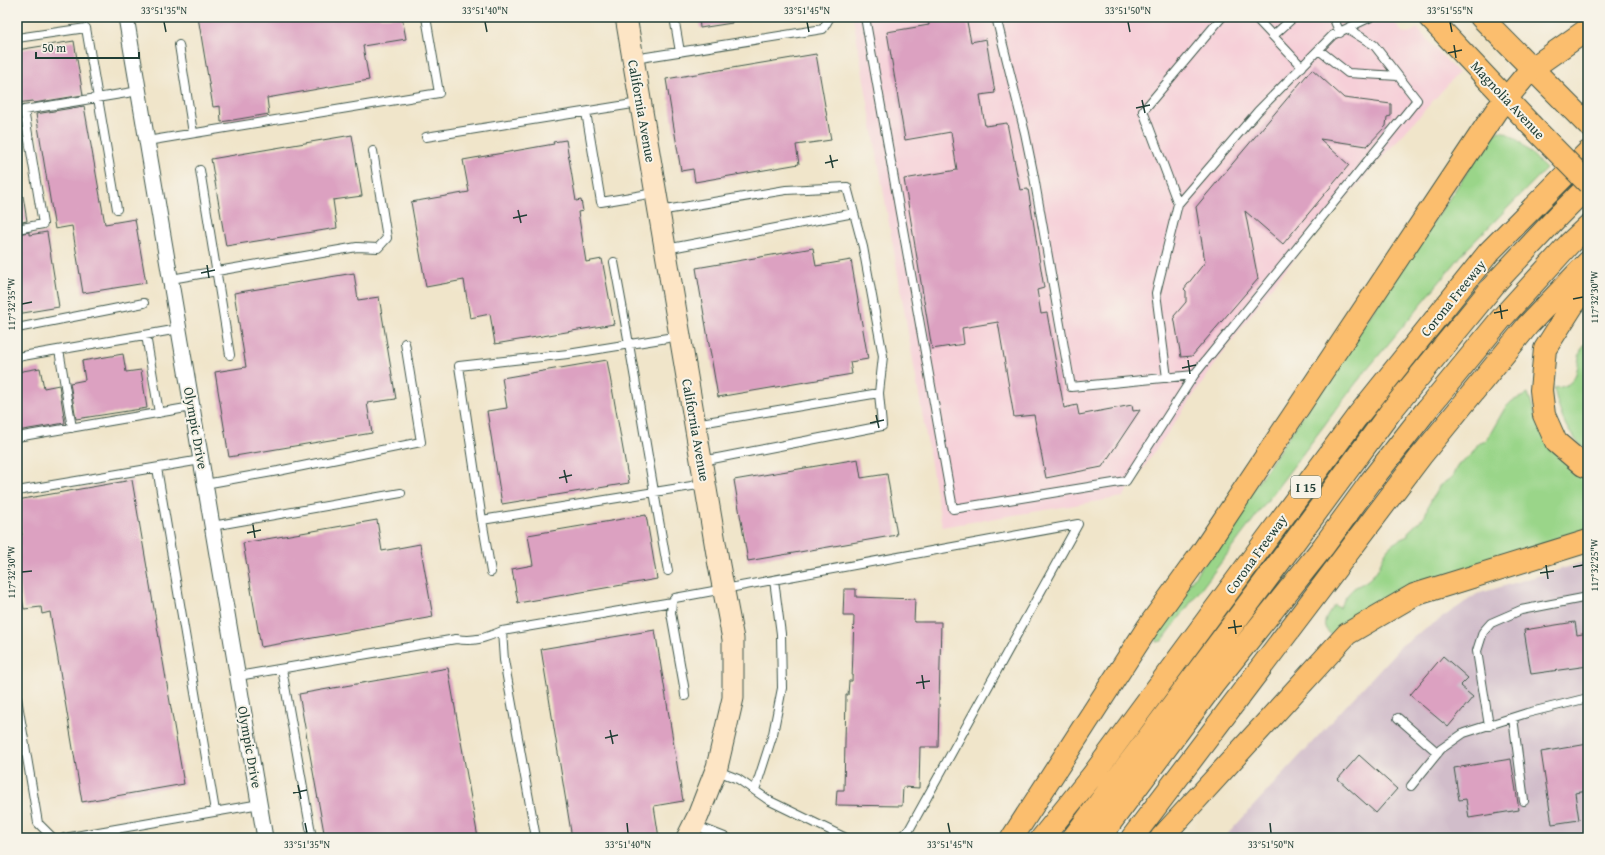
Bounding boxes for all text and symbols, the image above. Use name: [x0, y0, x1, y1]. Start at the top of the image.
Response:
text: 33°51'35"N: [141, 3, 187, 18]
text: 33°51'40"N: [462, 3, 508, 18]
text: 33°51'45"N: [784, 3, 830, 18]
text: 33°51'50"N: [1105, 3, 1151, 18]
text: 33°51'55"N: [1427, 3, 1473, 18]
scale bar: [36, 34, 139, 60]
text: 50 m: [42, 39, 66, 56]
street label: Magnolia Avenue: [1466, 56, 1550, 144]
street label: California Avenue: [623, 58, 661, 164]
street label: Corona Freeway: [1416, 255, 1490, 341]
text: 117°32'30"W: [1587, 270, 1602, 323]
text: 117°32'35"W: [4, 277, 19, 330]
street label: California Avenue: [677, 377, 715, 483]
street label: Olympic Drive: [179, 385, 213, 471]
road number: I 15: [1291, 476, 1321, 498]
street label: Corona Freeway: [1220, 510, 1292, 598]
text: 117°32'25"W: [1587, 538, 1602, 591]
text: 117°32'30"W: [4, 545, 19, 598]
street label: Olympic Drive: [233, 704, 267, 790]
text: 33°51'35"N: [284, 837, 330, 852]
text: 33°51'40"N: [605, 837, 651, 852]
text: 33°51'45"N: [927, 837, 973, 852]
text: 33°51'50"N: [1248, 837, 1294, 852]

